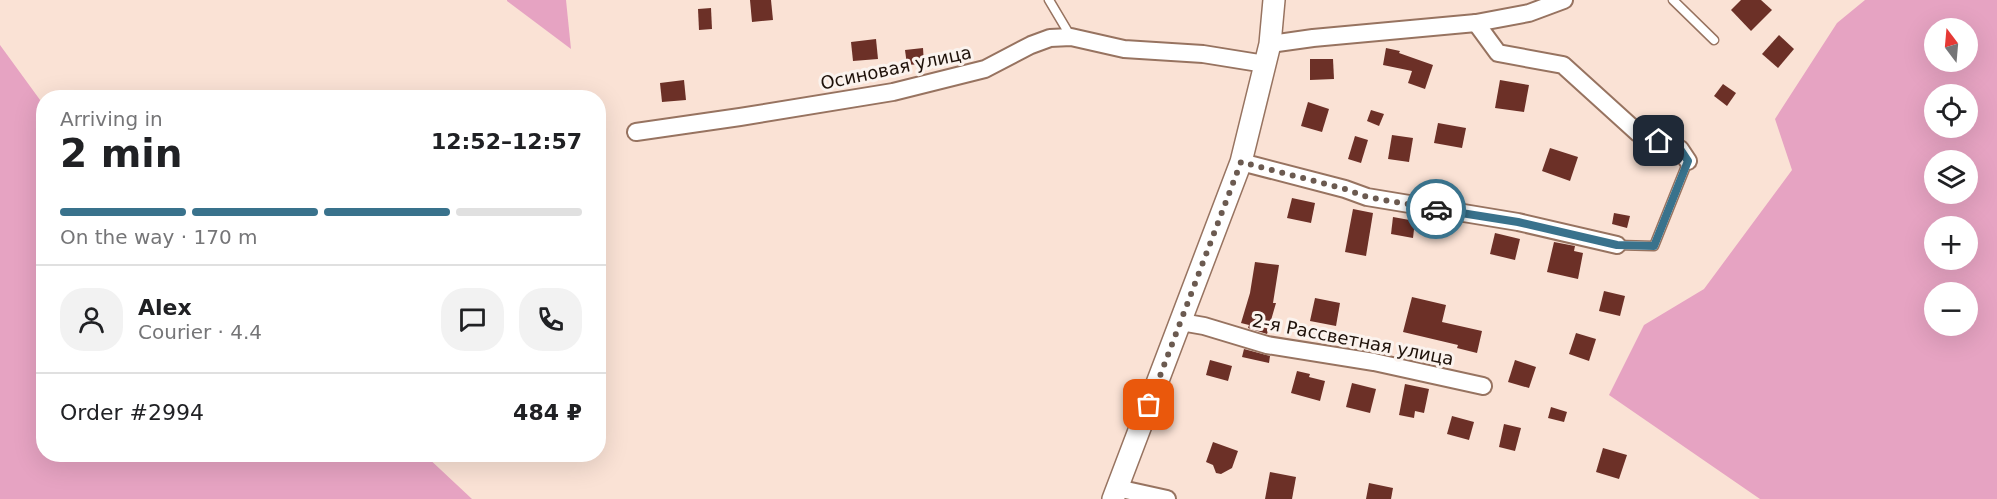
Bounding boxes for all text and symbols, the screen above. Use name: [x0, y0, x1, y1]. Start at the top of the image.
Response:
north arrow: [1924, 18, 1978, 72]
map controls: [1924, 18, 1978, 336]
street label: Осиновая улица: [818, 41, 973, 94]
button: locate: [1924, 84, 1978, 138]
text: Arriving in: [60, 107, 163, 131]
pin: [1633, 115, 1684, 166]
icon: home: [1642, 124, 1675, 157]
text: 12:52–12:57: [431, 129, 582, 154]
text: 2 min: [60, 131, 182, 176]
button: layers: [1924, 150, 1978, 204]
courier: [1406, 179, 1466, 239]
icon: car: [1420, 193, 1453, 226]
button: +: [1924, 216, 1978, 270]
text: On the way · 170 m: [60, 225, 258, 249]
button: −: [1924, 282, 1978, 336]
button: person: [60, 288, 123, 351]
button: chat: [441, 288, 504, 351]
button: phone: [519, 288, 582, 351]
text: Alex: [138, 295, 192, 320]
street label: 2-я Рассветная улица: [1251, 310, 1456, 369]
text: Courier · 4.4: [138, 320, 262, 344]
pin: [1123, 379, 1174, 430]
icon: bag: [1132, 388, 1165, 421]
text: Order #2994: [60, 400, 204, 425]
text: 484 ₽: [513, 400, 582, 425]

